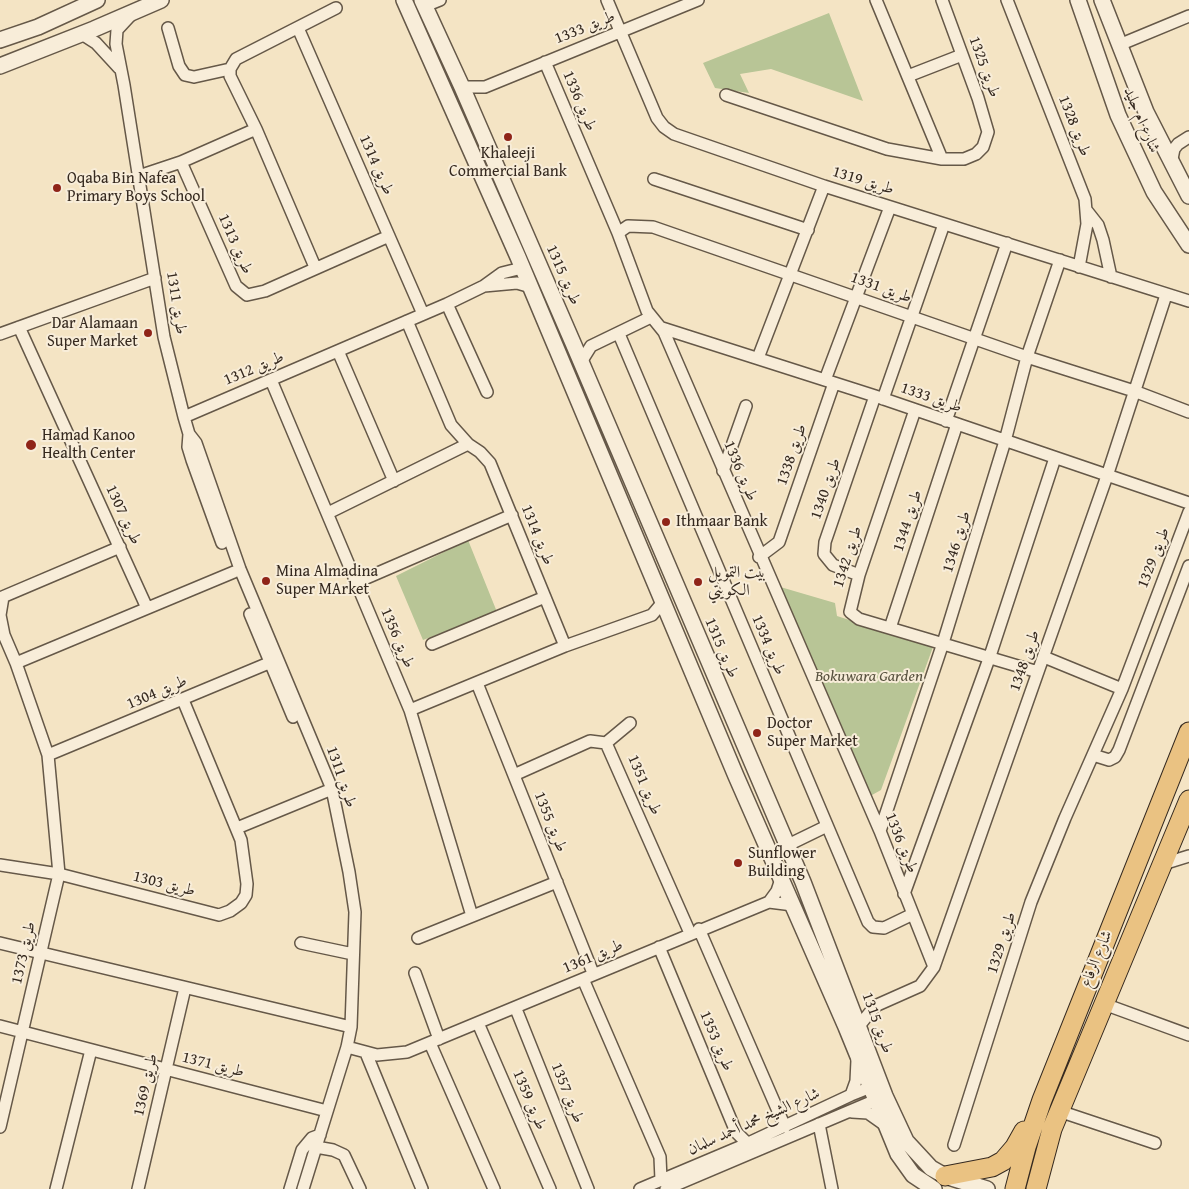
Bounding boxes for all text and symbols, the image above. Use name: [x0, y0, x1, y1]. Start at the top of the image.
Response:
street label: طريق 1333: [552, 7, 618, 49]
street label: طريق 1325: [964, 34, 1004, 100]
street label: طريق 1336: [558, 68, 600, 134]
street label: شارع ام جليد: [1119, 84, 1163, 156]
street label: طريق 1328: [1054, 93, 1094, 159]
marker: Khaleeji Commercial Bank: [502, 131, 514, 143]
street label: طريق 1314: [354, 132, 398, 198]
place label: Khaleeji Commercial Bank: [449, 144, 567, 182]
street label: طريق 1319: [830, 163, 896, 199]
place label: Oqaba Bin Nafea Primary Boys School: [67, 169, 205, 207]
marker: Oqaba Bin Nafea Primary Boys School: [51, 182, 63, 194]
street label: طريق 1313: [213, 211, 257, 277]
street label: طريق 1315: [541, 242, 585, 308]
street label: طريق 1331: [848, 268, 914, 308]
street label: طريق 1311: [162, 270, 190, 336]
place label: Dar Alamaan Super Market: [47, 314, 138, 352]
marker: Dar Alamaan Super Market: [142, 327, 154, 339]
street label: طريق 1312: [221, 348, 287, 390]
street label: طريق 1333: [898, 379, 964, 417]
street label: طريق 1338: [773, 422, 811, 488]
place label: Hamad Kanoo Health Center: [42, 426, 135, 464]
marker: Hamad Kanoo Health Center: [24, 438, 38, 452]
street label: طريق 1336: [719, 438, 761, 504]
street label: طريق 1340: [807, 456, 845, 522]
street label: طريق 1307: [101, 482, 145, 548]
street label: طريق 1344: [889, 488, 927, 554]
street label: طريق 1314: [516, 502, 558, 568]
street label: طريق 1346: [939, 509, 975, 575]
place label: Ithmaar Bank: [676, 512, 768, 532]
marker: Ithmaar Bank: [660, 516, 672, 528]
street label: طريق 1342: [829, 524, 867, 590]
street label: طريق 1329: [1134, 525, 1174, 591]
place label: Mina Almadina Super MArket: [276, 562, 378, 600]
place label: بيت التمويل الكويتي: [708, 563, 766, 601]
marker: Mina Almadina Super MArket: [260, 575, 272, 587]
marker: بيت التمويل الكويتي: [692, 576, 704, 588]
street label: طريق 1356: [376, 605, 418, 671]
street label: طريق 1334: [747, 612, 789, 678]
street label: طريق 1315: [700, 615, 742, 681]
street label: طريق 1348: [1006, 628, 1044, 694]
park label: Bokuwara Garden: [815, 667, 923, 687]
street label: طريق 1304: [124, 672, 190, 714]
place label: Doctor Super Market: [767, 714, 858, 752]
marker: Doctor Super Market: [751, 727, 763, 739]
street label: طريق 1311: [322, 744, 360, 810]
street label: طريق 1351: [623, 752, 665, 818]
street label: طريق 1355: [529, 789, 571, 855]
street label: طريق 1336: [880, 810, 922, 876]
place label: Sunflower Building: [748, 844, 816, 882]
marker: Sunflower Building: [732, 857, 744, 869]
street label: طريق 1303: [131, 867, 197, 901]
street label: طريق 1329: [983, 910, 1021, 976]
street label: طريق 1373: [7, 920, 41, 986]
street label: شارع الرفاع: [1077, 928, 1117, 990]
street label: طريق 1361: [560, 936, 626, 978]
street label: طريق 1315: [857, 990, 897, 1056]
street label: طريق 1353: [695, 1008, 737, 1074]
street label: طريق 1371: [180, 1048, 246, 1082]
street label: طريق 1369: [129, 1052, 163, 1118]
street label: طريق 1357: [546, 1060, 588, 1126]
street label: طريق 1359: [508, 1067, 550, 1133]
street label: شارع الشيخ محمد أحمد سلمان: [685, 1084, 823, 1160]

